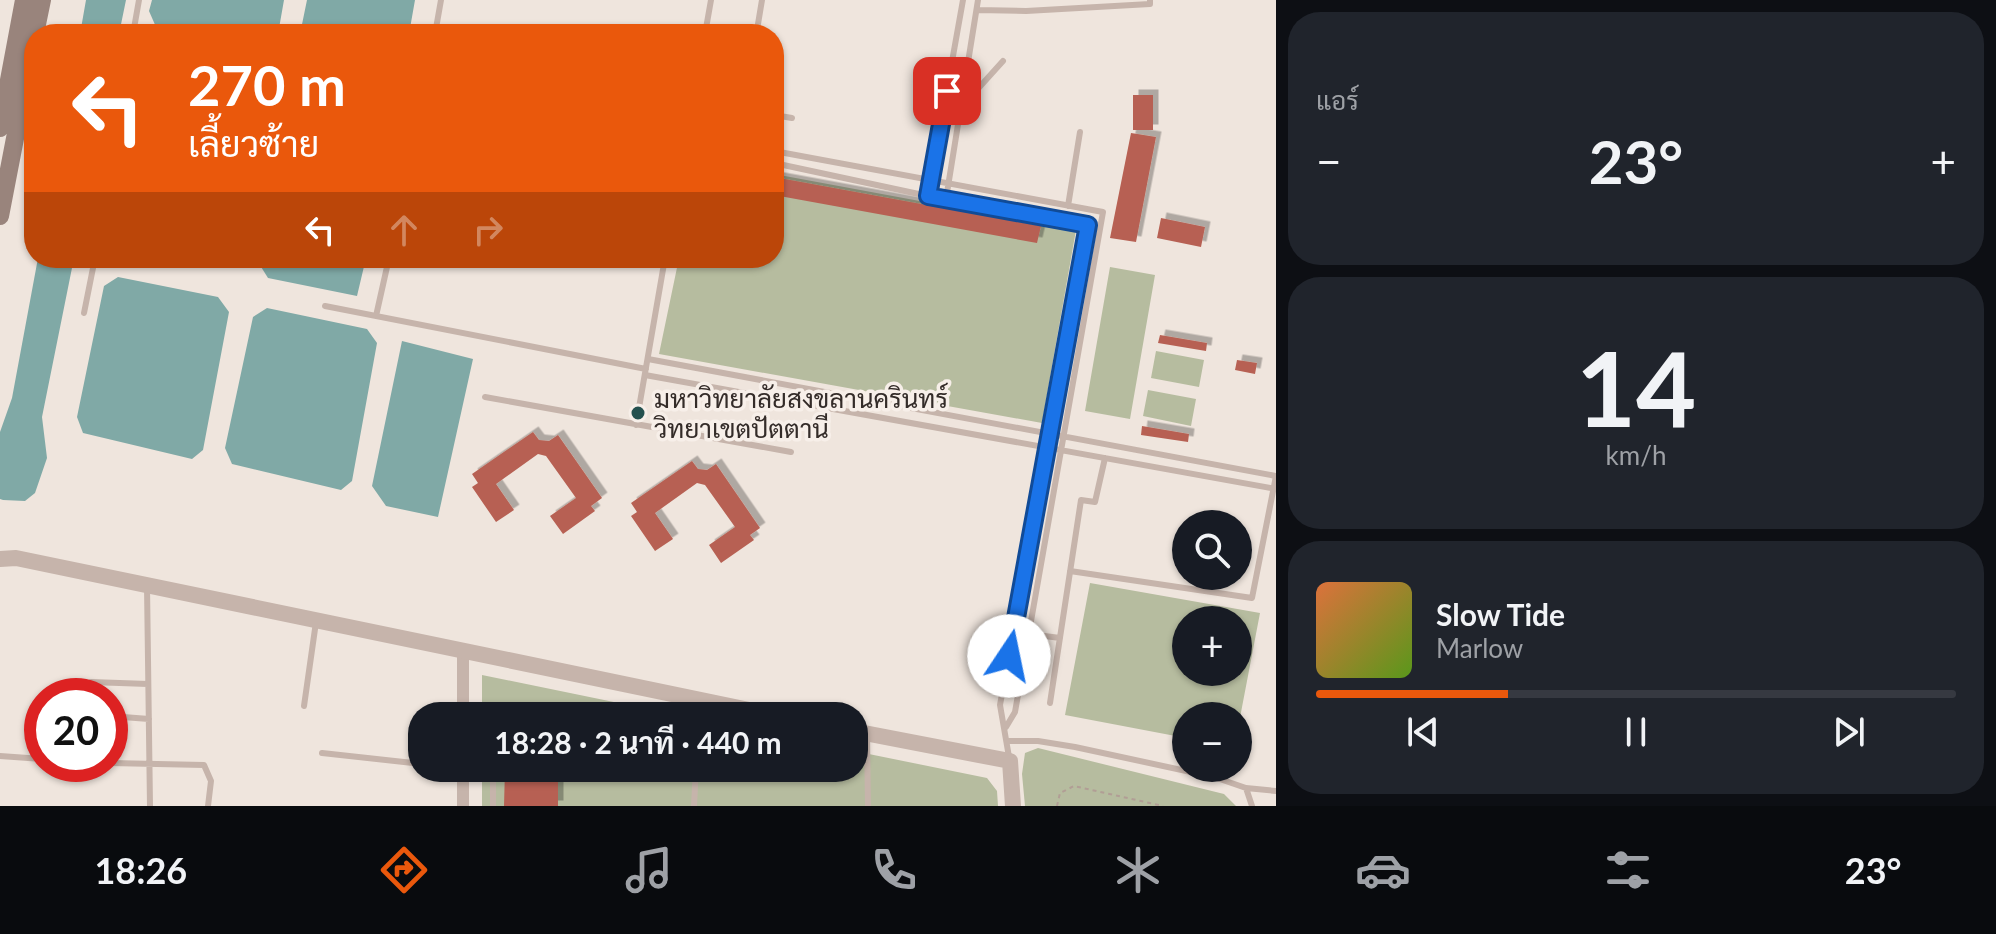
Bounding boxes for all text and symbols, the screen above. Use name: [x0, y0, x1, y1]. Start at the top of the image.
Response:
text: 270 m: [188, 51, 346, 118]
icon: left: [56, 56, 160, 160]
pin: [913, 57, 981, 125]
icon: arrive: [925, 69, 969, 113]
text: แอร์: [1316, 84, 1359, 116]
text: เลี้ยวซ้าย: [188, 121, 319, 165]
text: 23°: [1589, 125, 1683, 197]
text: −: [1316, 135, 1342, 187]
text: +: [1930, 135, 1956, 187]
icon: left: [298, 208, 342, 252]
icon: ahead: [382, 208, 426, 252]
icon: right: [466, 208, 510, 252]
text: 14: [1576, 324, 1696, 449]
place label: มหาวิทยาลัยสงขลานครินทร์ วิทยาเขตปัตตานี: [653, 382, 948, 444]
marker: มหาวิทยาลัยสงขลานครินทร์ วิทยาเขตปัตตานี: [629, 404, 647, 422]
text: km/h: [1606, 439, 1666, 471]
map controls: [1172, 510, 1252, 782]
button: search: [1172, 510, 1252, 590]
text: Slow Tide: [1436, 596, 1565, 632]
button: +: [1172, 606, 1252, 686]
position arrow: [967, 614, 1051, 698]
text: Marlow: [1436, 632, 1523, 664]
speed limit sign: 20: [24, 678, 128, 782]
button: −: [1172, 702, 1252, 782]
icon: previous: [1401, 710, 1445, 754]
icon: pause: [1614, 710, 1658, 754]
icon: next: [1827, 710, 1871, 754]
text: 18:28 · 2 นาที · 440 m: [494, 724, 782, 760]
icon: directions: [376, 842, 432, 898]
icon: music: [621, 842, 677, 898]
icon: phone: [866, 842, 922, 898]
icon: climate: [1110, 842, 1166, 898]
icon: car: [1355, 842, 1411, 898]
icon: filters: [1600, 842, 1656, 898]
text: 18:26: [94, 848, 187, 892]
text: 23°: [1845, 848, 1901, 892]

